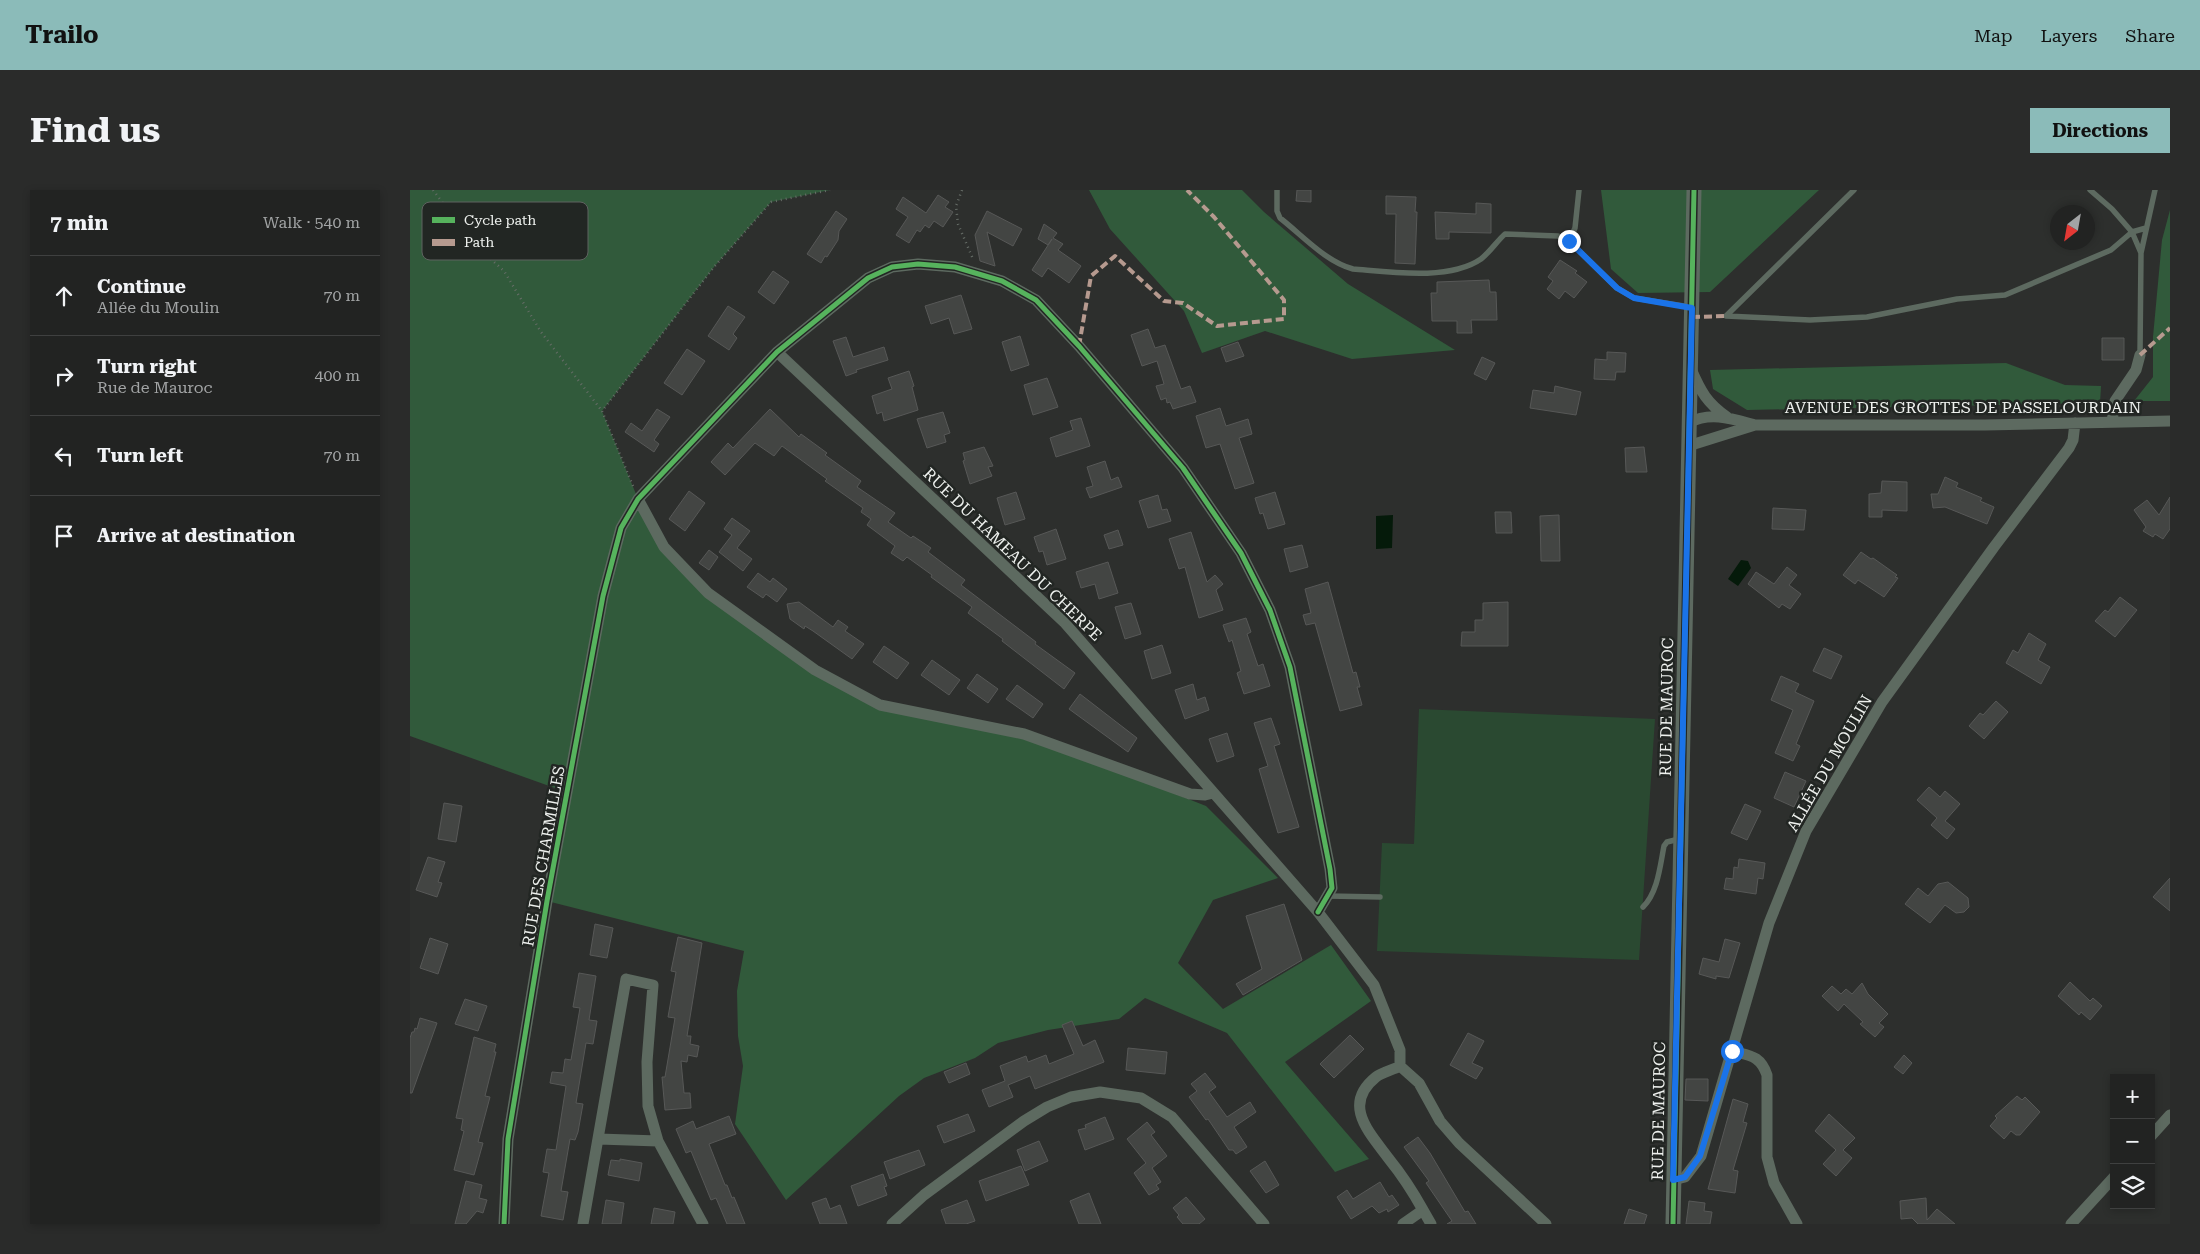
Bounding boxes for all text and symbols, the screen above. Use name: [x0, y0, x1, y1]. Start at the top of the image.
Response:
text: Trailo: [25, 21, 99, 49]
text: Map: [1974, 25, 2013, 46]
text: Layers: [2041, 25, 2097, 46]
text: Share: [2125, 25, 2175, 46]
button: Directions: [2030, 108, 2170, 153]
text: Find us: [30, 110, 160, 151]
legend: [422, 202, 588, 260]
north arrow: [2050, 205, 2095, 250]
text: 7 min: [50, 211, 108, 235]
text: Cycle path: [464, 212, 536, 228]
text: Walk · 540 m: [263, 213, 360, 232]
route end: [1558, 230, 1581, 253]
text: Path: [464, 234, 494, 250]
text: Continue: [97, 275, 186, 298]
icon: ahead: [50, 282, 78, 310]
text: 70 m: [323, 286, 360, 305]
text: Allée du Moulin: [97, 298, 220, 317]
text: Turn right: [97, 355, 197, 378]
icon: right: [50, 362, 78, 390]
text: 400 m: [314, 366, 360, 385]
text: Rue de Mauroc: [97, 378, 213, 397]
street label: AVENUE DES GROTTES DE PASSELOURDAIN: [1785, 398, 2141, 417]
icon: left: [50, 442, 78, 470]
text: Turn left: [97, 444, 183, 467]
text: 70 m: [323, 446, 360, 465]
street label: RUE DU HAMEAU DU CHERPE: [920, 464, 1106, 645]
icon: arrive: [50, 522, 78, 550]
text: Arrive at destination: [97, 524, 295, 547]
street label: RUE DE MAUROC: [1656, 638, 1677, 776]
street label: ALLÉE DU MOULIN: [1783, 692, 1876, 835]
street label: RUE DES CHARMILLES: [518, 764, 569, 948]
route start: [1721, 1040, 1744, 1063]
street label: RUE DE MAUROC: [1648, 1042, 1669, 1180]
map controls: [2110, 1074, 2155, 1209]
button: +: [2110, 1074, 2155, 1119]
button: −: [2110, 1119, 2155, 1164]
button: layers: [2110, 1164, 2155, 1209]

